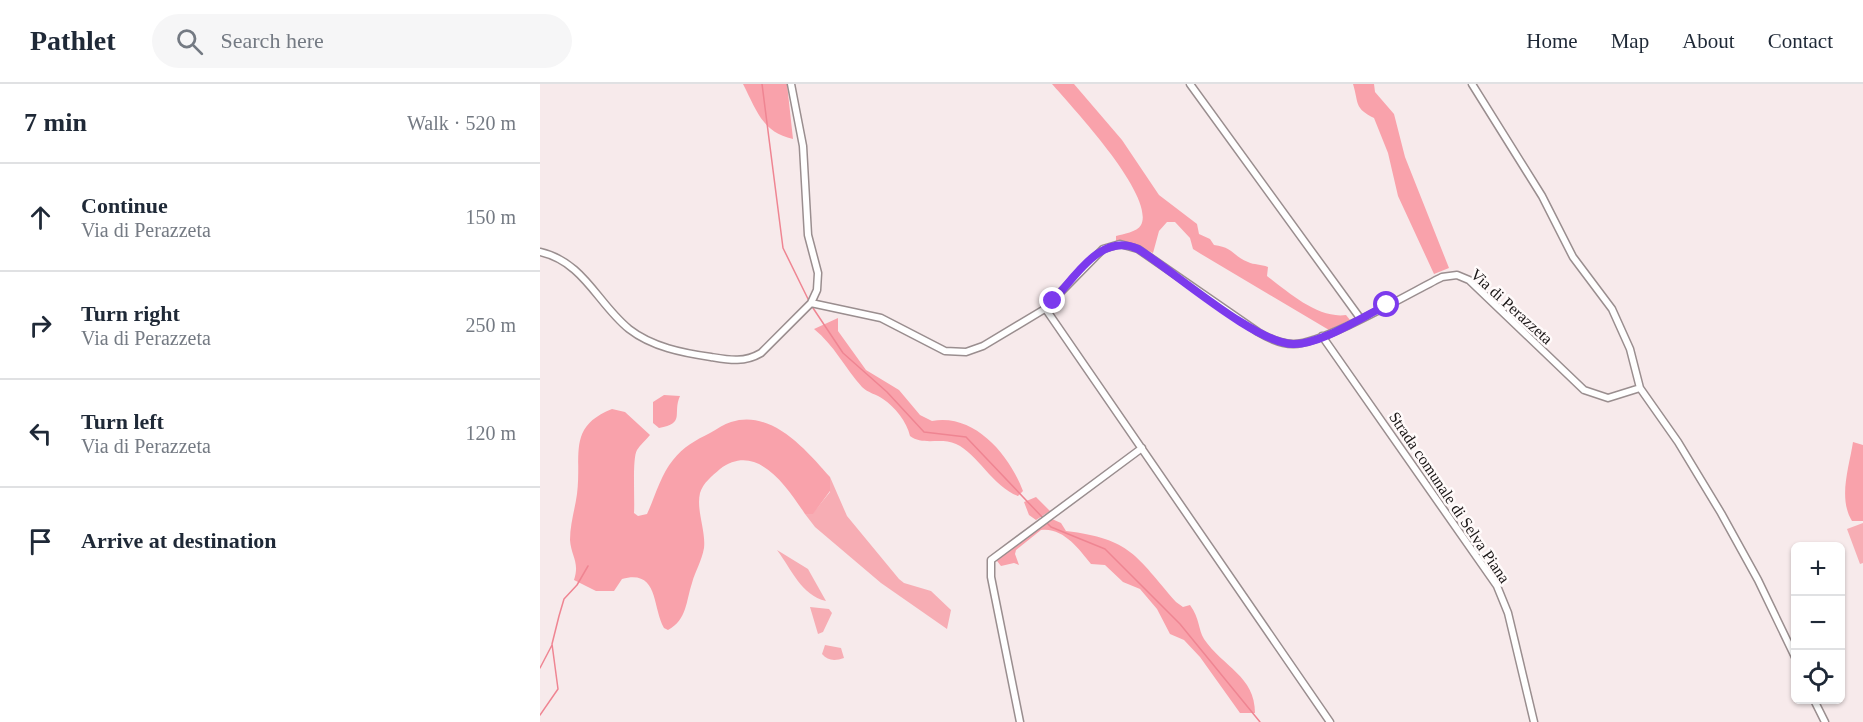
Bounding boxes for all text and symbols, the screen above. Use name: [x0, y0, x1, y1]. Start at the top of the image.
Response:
search box: [152, 14, 572, 68]
text: Pathlet: [30, 25, 116, 56]
icon: search: [173, 25, 206, 58]
text: Search here: [221, 28, 324, 53]
text: Home: [1526, 29, 1578, 53]
text: Map: [1611, 29, 1649, 53]
text: About: [1682, 29, 1735, 53]
text: Contact: [1768, 29, 1833, 53]
text: 7 min: [24, 108, 87, 137]
text: Walk · 520 m: [407, 112, 516, 134]
text: Continue: [81, 193, 168, 218]
icon: ahead: [24, 201, 57, 234]
text: 150 m: [465, 206, 516, 228]
text: Via di Perazzeta: [81, 219, 211, 241]
street label: Via di Perazzeta: [1467, 265, 1556, 347]
route end: [1039, 287, 1065, 313]
route start: [1373, 291, 1399, 317]
text: Turn right: [81, 301, 180, 326]
icon: right: [24, 309, 57, 342]
text: 250 m: [465, 314, 516, 336]
text: Via di Perazzeta: [81, 327, 211, 349]
text: Turn left: [81, 409, 164, 434]
street label: Strada comunale di Selva Piana: [1386, 409, 1513, 586]
icon: left: [24, 417, 57, 450]
text: 120 m: [465, 422, 516, 444]
text: Via di Perazzeta: [81, 435, 211, 457]
icon: arrive: [24, 525, 57, 558]
text: Arrive at destination: [81, 528, 277, 553]
map controls: [1791, 542, 1845, 704]
button: +: [1791, 542, 1845, 596]
button: −: [1791, 596, 1845, 650]
button: locate: [1791, 650, 1845, 704]

